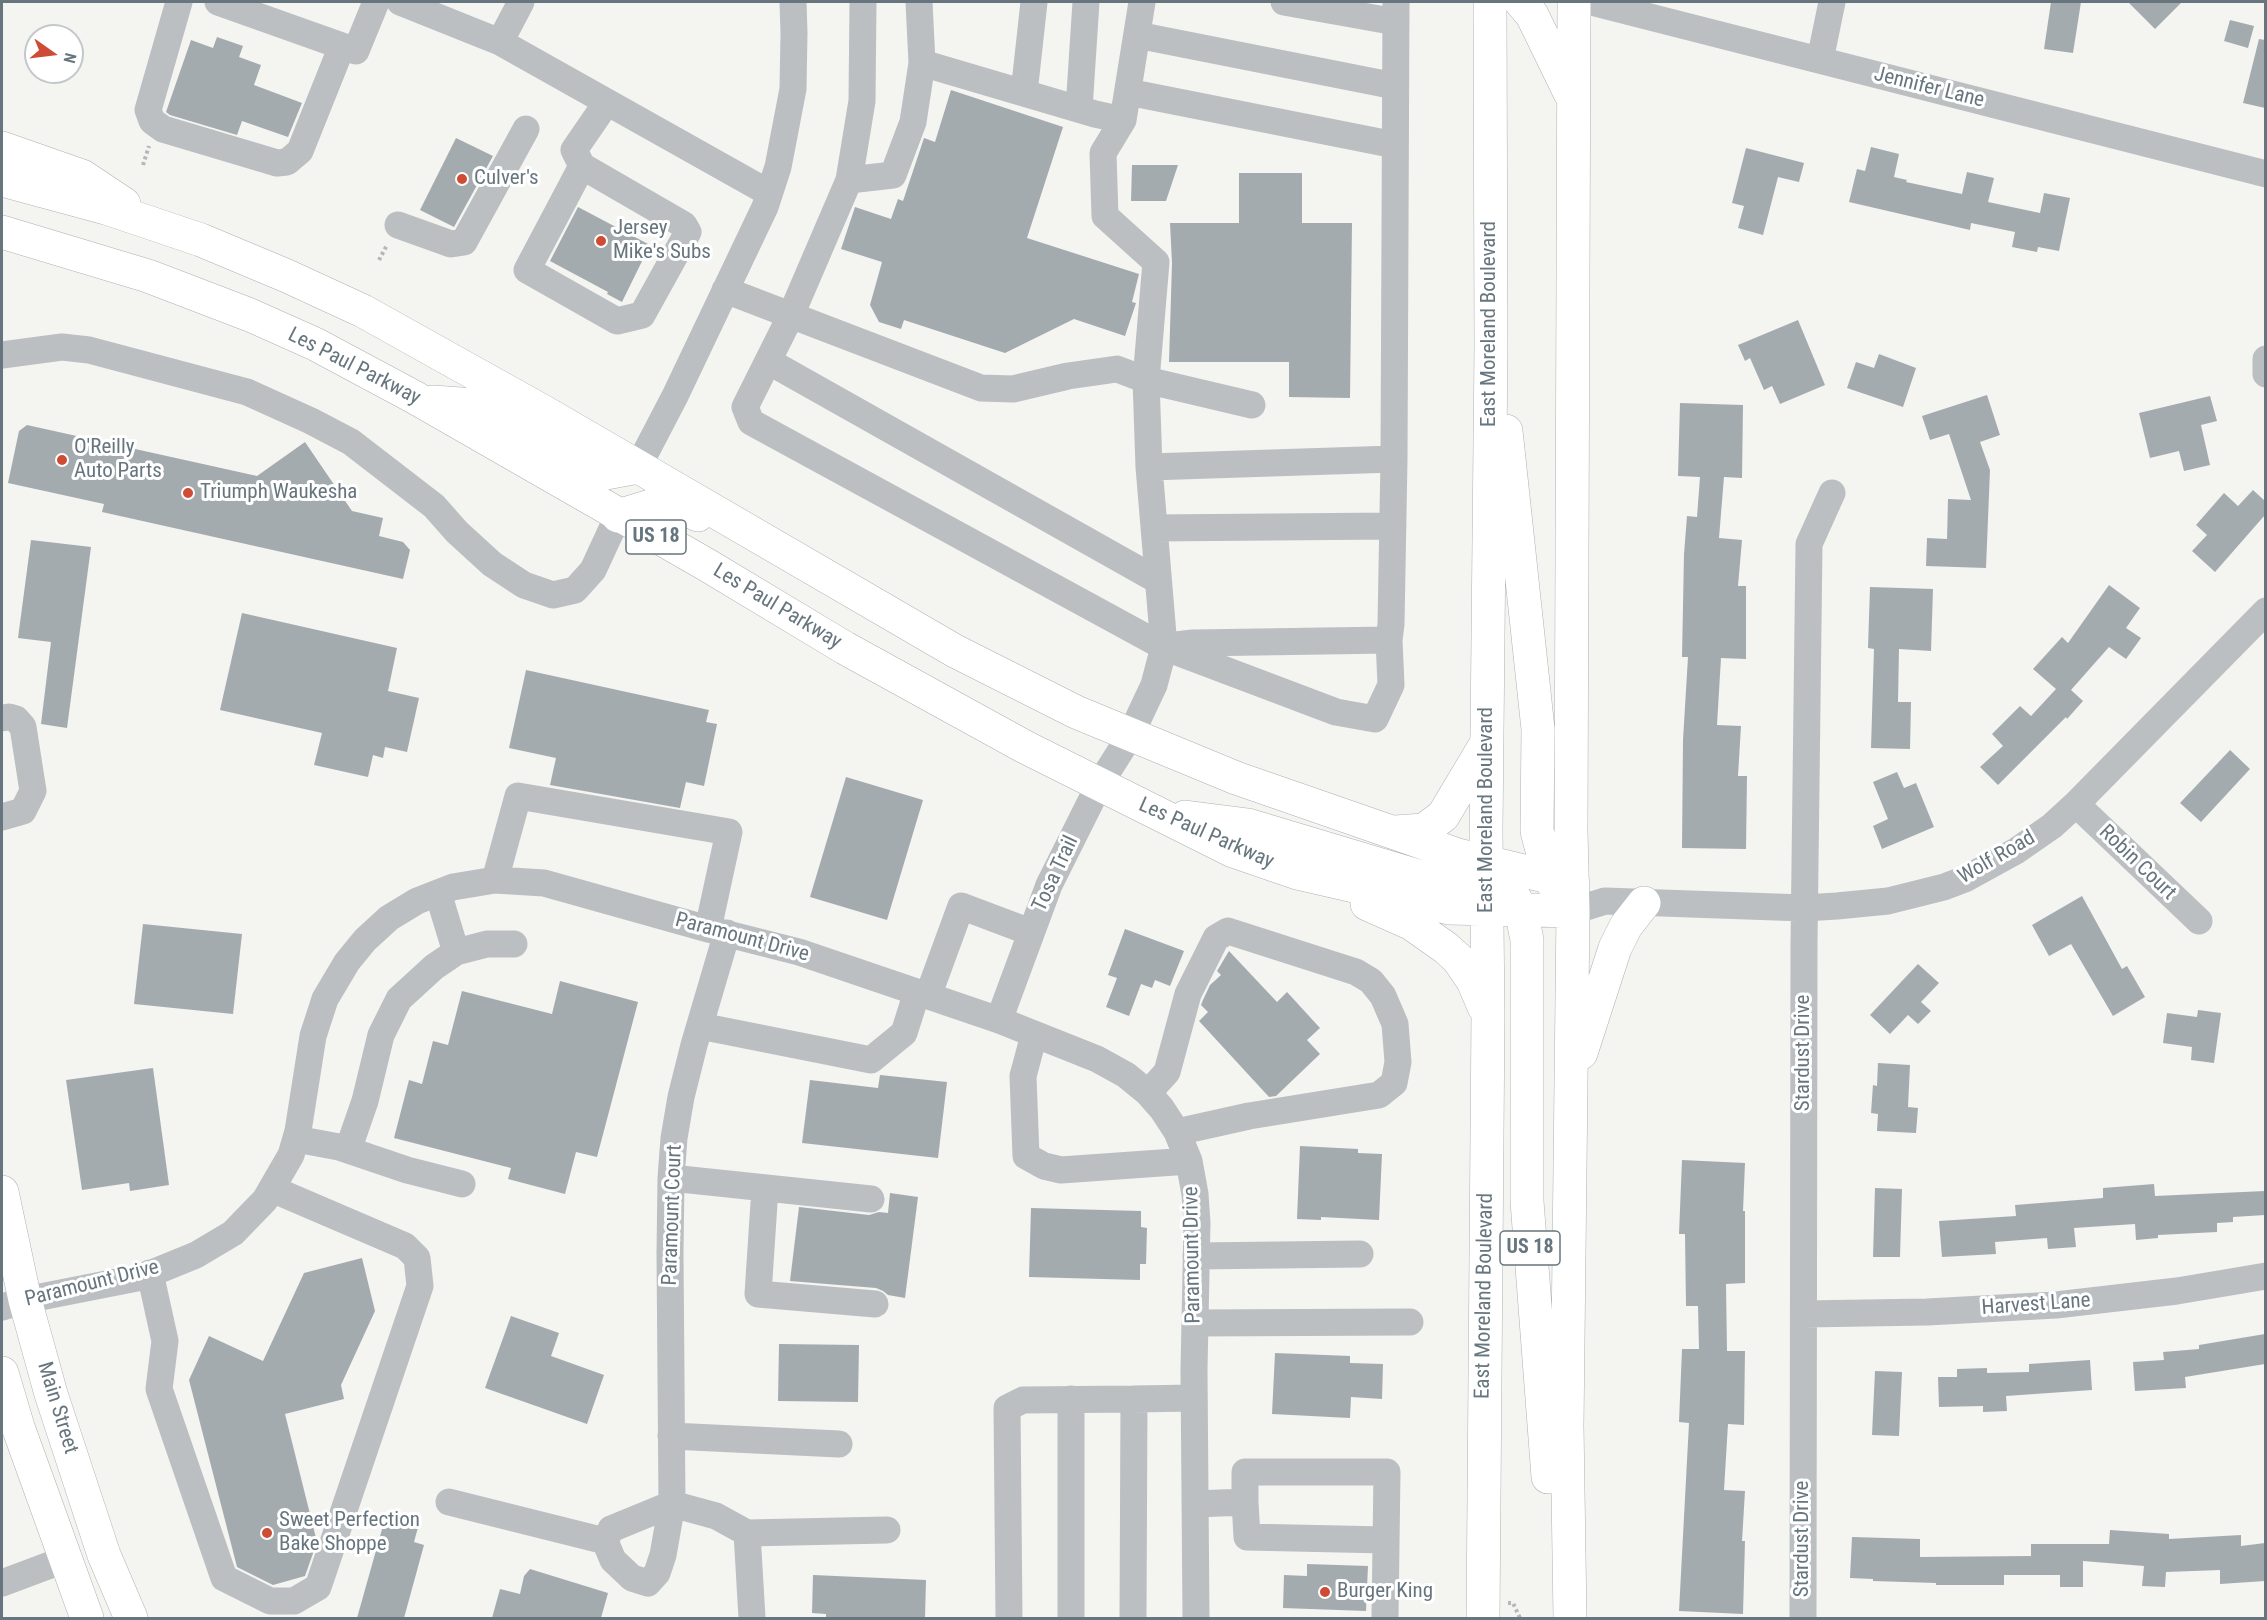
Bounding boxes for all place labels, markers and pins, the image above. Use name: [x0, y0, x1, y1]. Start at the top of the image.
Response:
place label: Culver's: [474, 166, 539, 192]
marker: Culver's: [455, 172, 469, 186]
place label: Jersey Mike's Subs: [613, 216, 711, 266]
marker: Jersey Mike's Subs: [594, 234, 608, 248]
place label: O'Reilly Auto Parts: [74, 435, 162, 485]
marker: O'Reilly Auto Parts: [55, 453, 69, 467]
place label: Triumph Waukesha: [200, 480, 357, 506]
marker: Triumph Waukesha: [181, 486, 195, 500]
place label: Sweet Perfection Bake Shoppe: [279, 1508, 420, 1558]
marker: Sweet Perfection Bake Shoppe: [260, 1526, 274, 1540]
place label: Burger King: [1337, 1579, 1433, 1605]
marker: Burger King: [1318, 1585, 1332, 1599]

